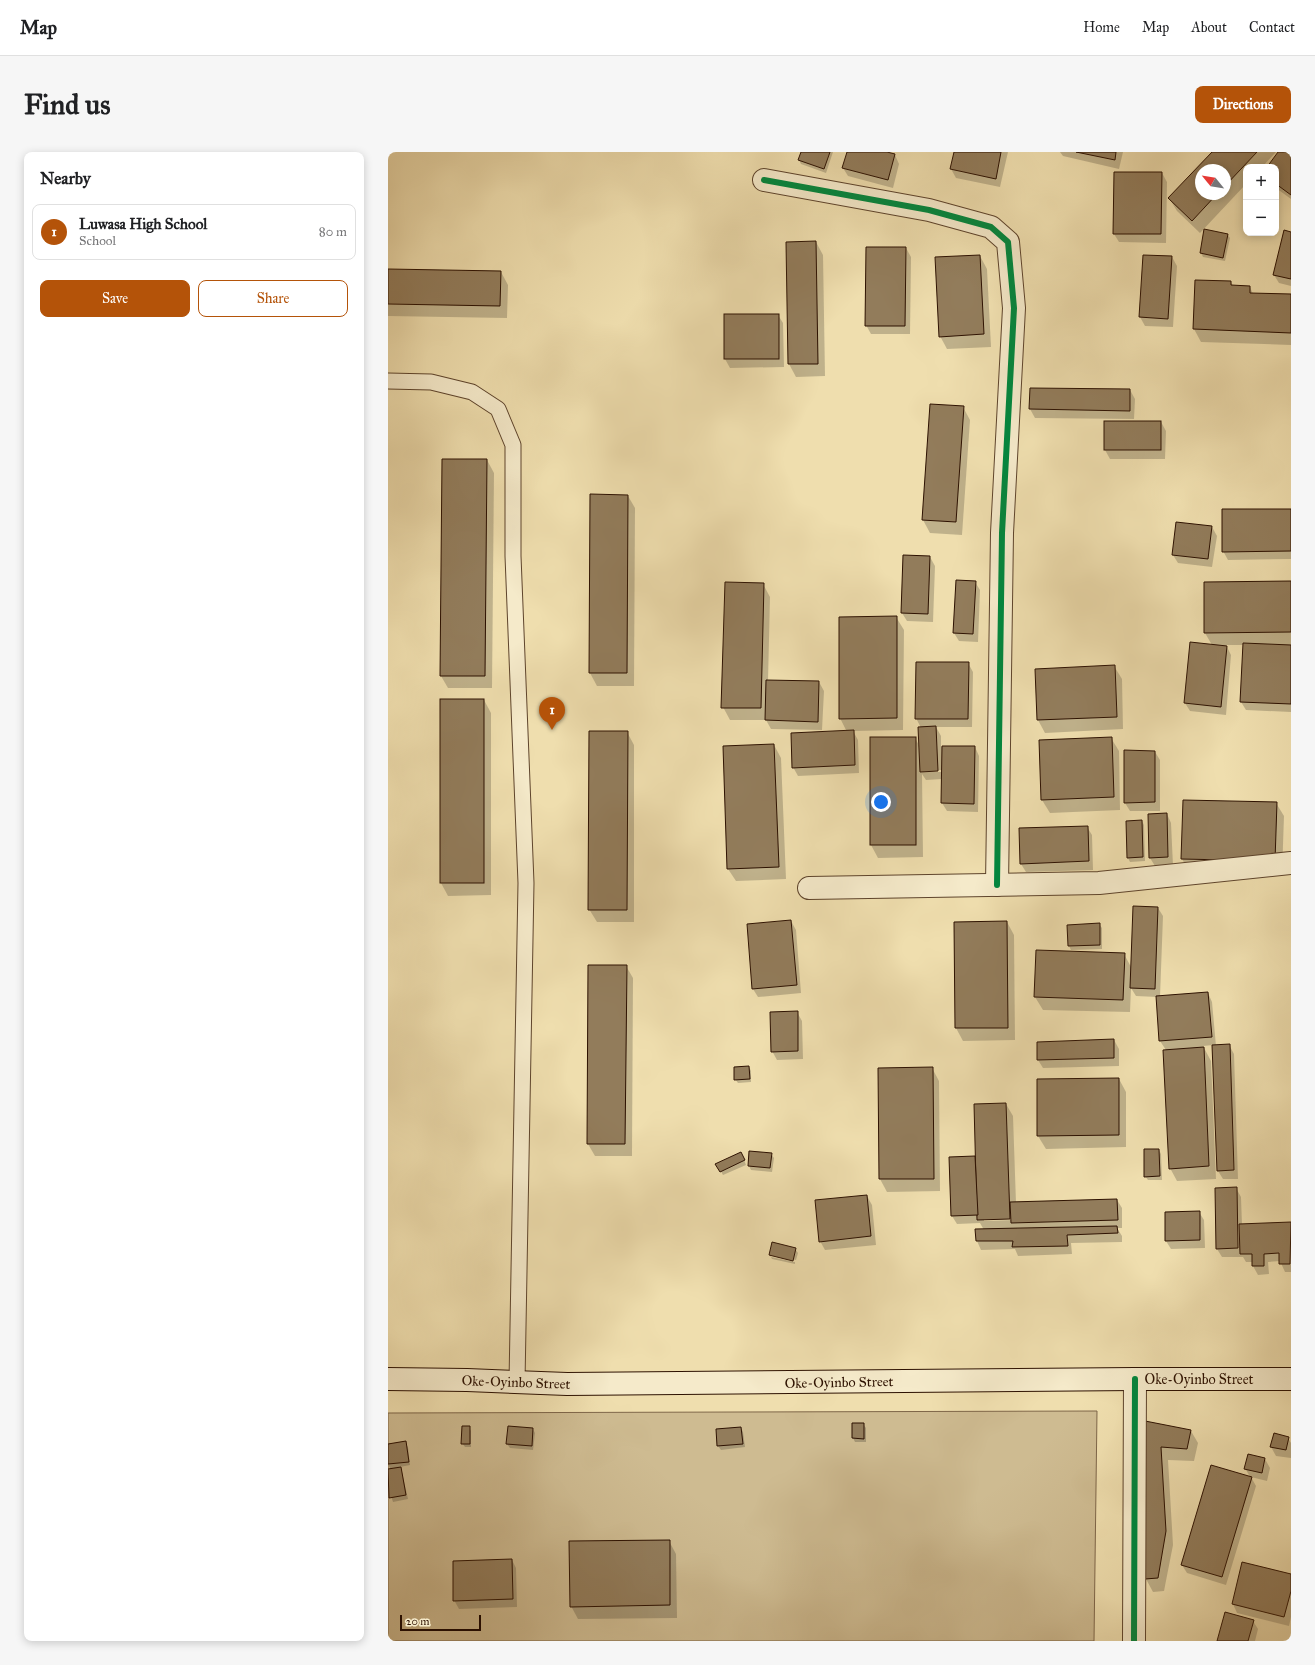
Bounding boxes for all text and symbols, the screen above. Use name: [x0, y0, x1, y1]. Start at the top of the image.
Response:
text: Map: [20, 16, 57, 39]
text: Home: [1083, 19, 1120, 36]
text: Map: [1142, 19, 1169, 36]
text: About: [1191, 19, 1227, 36]
text: Contact: [1249, 19, 1295, 36]
button: Directions: [1195, 86, 1291, 123]
text: Find us: [24, 87, 110, 122]
north arrow: [1195, 164, 1231, 200]
map controls: [1243, 164, 1279, 236]
button: +: [1243, 164, 1279, 200]
text: Nearby: [40, 168, 91, 189]
button: −: [1243, 200, 1279, 236]
text: Luwasa High School: [79, 215, 207, 233]
text: 1: [51, 224, 57, 240]
text: 80 m: [319, 224, 347, 240]
text: School: [79, 233, 116, 249]
button: Save: [40, 280, 190, 317]
button: Share: [198, 280, 348, 317]
pin: 1: [539, 697, 565, 730]
your location: [871, 792, 891, 812]
street label: Oke-Oyinbo Street: [1145, 1371, 1254, 1388]
street label: Oke-Oyinbo Street: [461, 1372, 571, 1393]
street label: Oke-Oyinbo Street: [784, 1373, 894, 1392]
scale bar: [400, 1613, 481, 1632]
text: 20 m: [406, 1615, 429, 1628]

